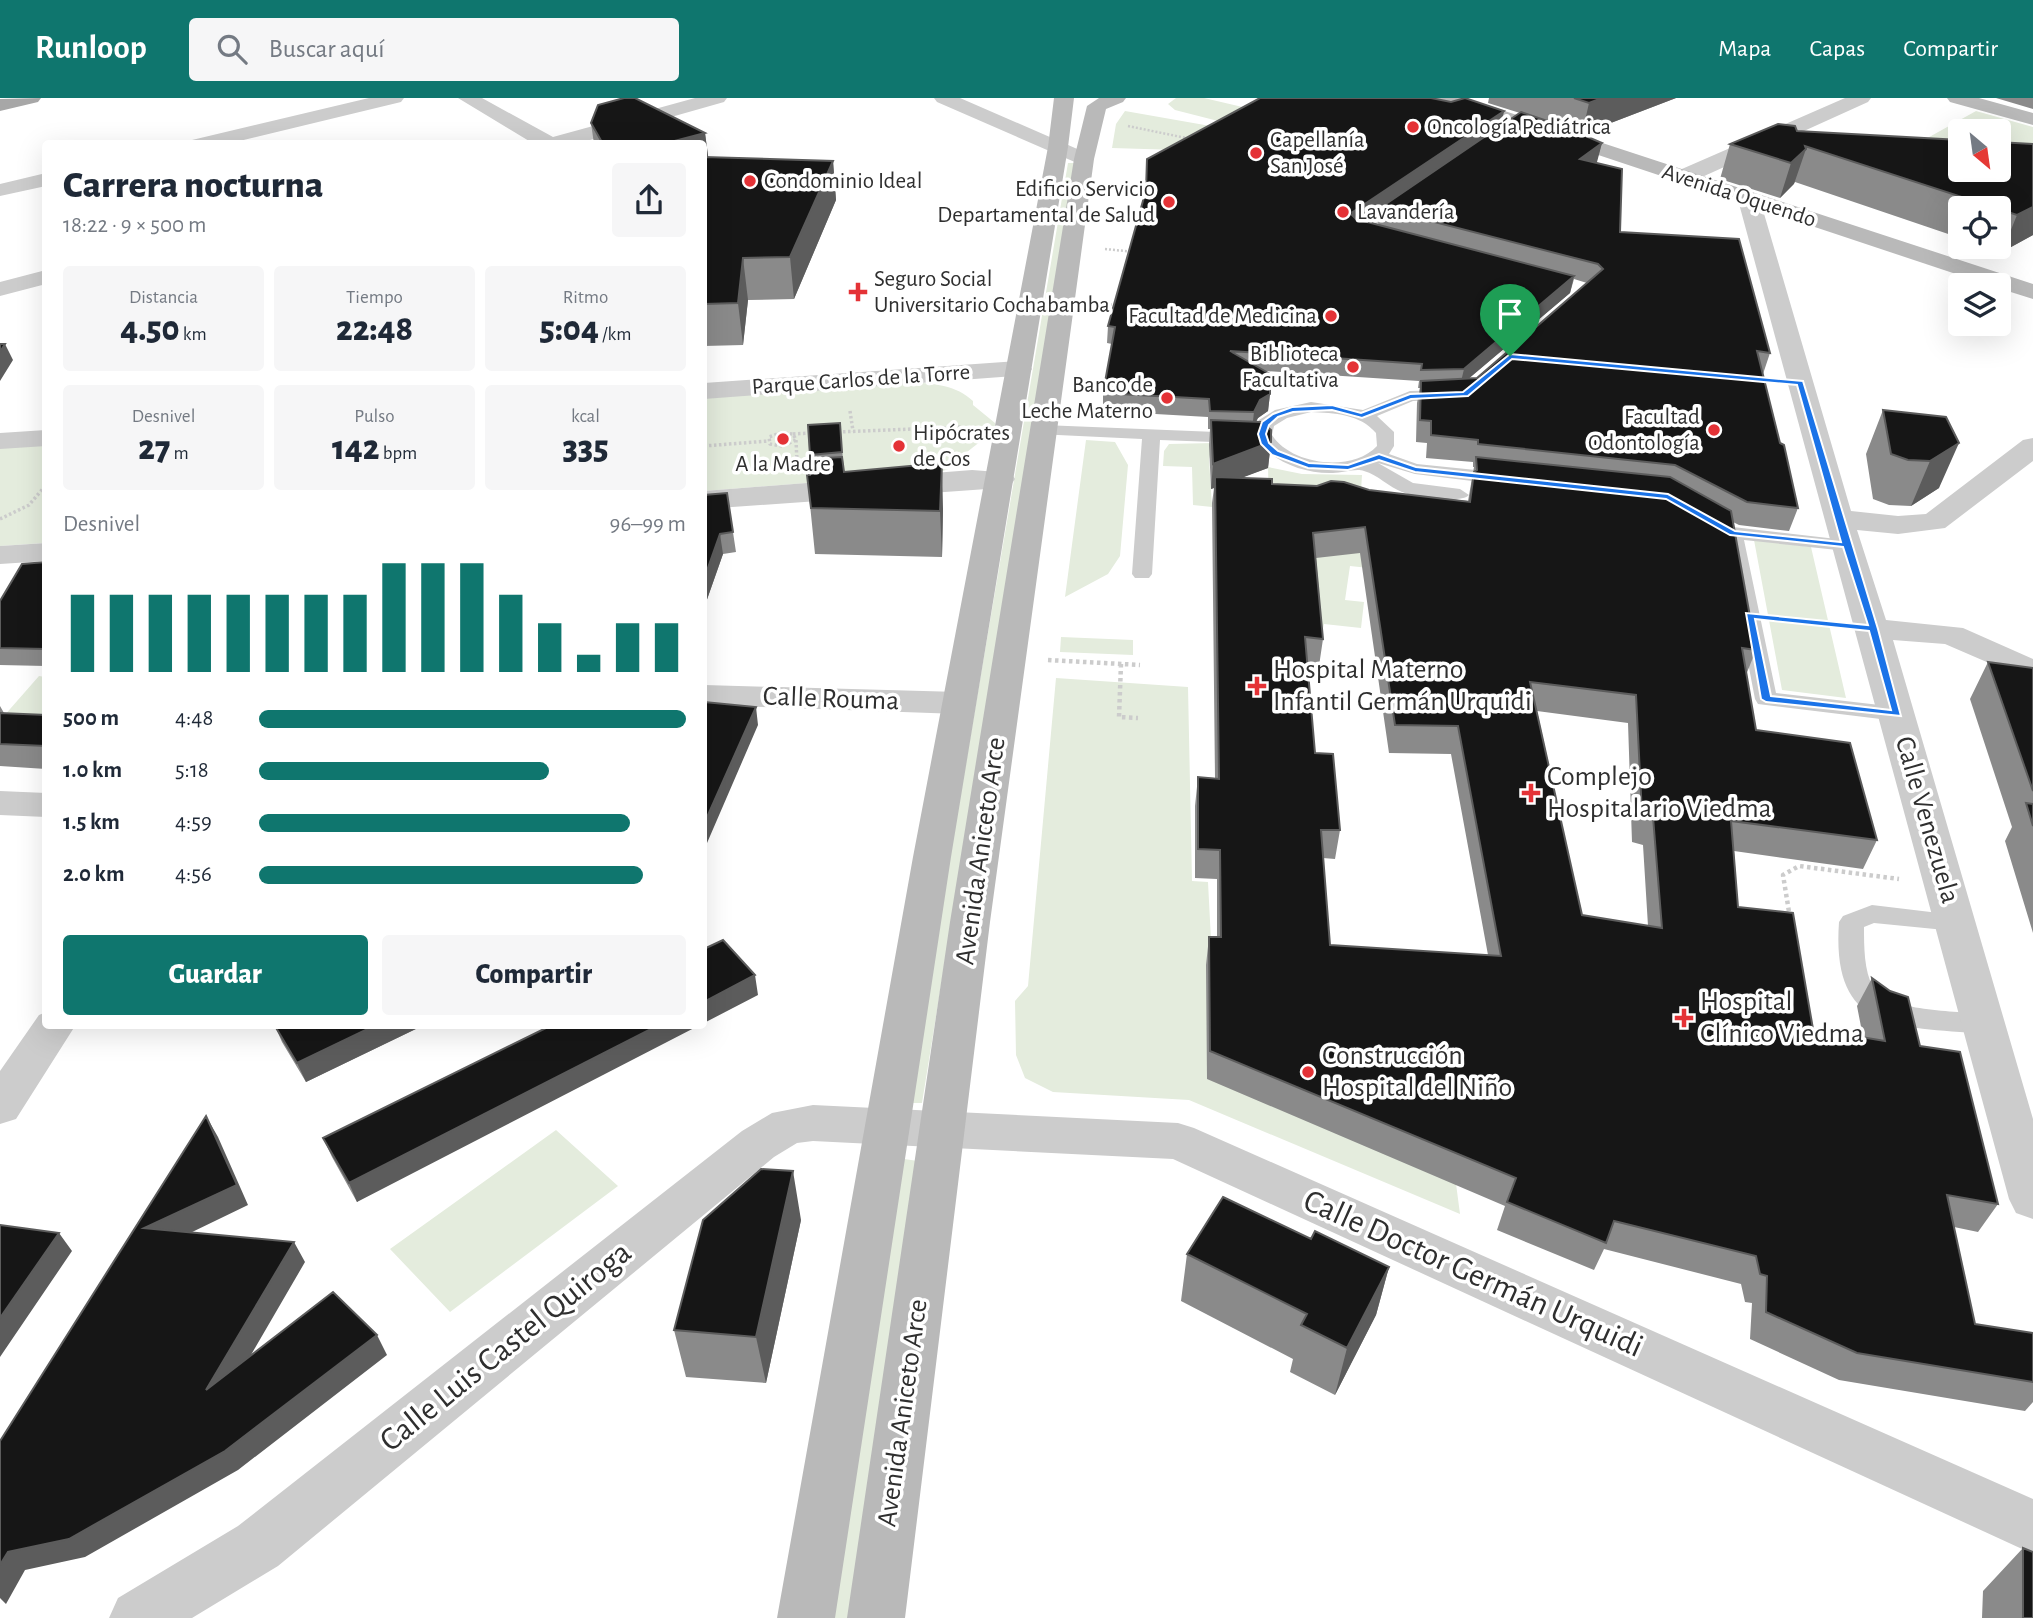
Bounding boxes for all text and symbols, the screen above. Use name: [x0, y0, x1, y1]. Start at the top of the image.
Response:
search box: [189, 18, 679, 81]
icon: search: [213, 30, 251, 68]
text: Runloop: [35, 32, 147, 65]
text: Buscar aquí: [269, 36, 385, 62]
text: Mapa: [1718, 37, 1771, 61]
text: Capas: [1809, 37, 1865, 61]
text: Compartir: [1903, 37, 1998, 61]
place label: Oncología Pediátrica: [1427, 116, 1611, 139]
marker: Oncología Pediátrica: [1405, 119, 1421, 135]
north arrow: [1948, 119, 2011, 182]
map controls: [1948, 119, 2011, 336]
place label: Capellanía San José: [1270, 129, 1365, 178]
marker: Capellanía San José: [1248, 145, 1264, 161]
street label: Avenida Oquendo: [1659, 160, 1819, 232]
button: share: [612, 163, 686, 237]
text: Carrera nocturna: [63, 167, 323, 205]
place label: Condominio Ideal: [764, 170, 922, 193]
marker: Condominio Ideal: [742, 173, 758, 189]
place label: Edificio Servicio Departamental de Salud: [937, 178, 1155, 227]
marker: Edificio Servicio Departamental de Salud: [1161, 194, 1177, 210]
button: locate: [1948, 196, 2011, 259]
place label: Lavandería: [1357, 201, 1455, 224]
marker: Lavandería: [1335, 204, 1351, 220]
text: 18:22 · 9 × 500 m: [63, 214, 206, 237]
place label: Seguro Social Universitario Cochabamba: [874, 268, 1110, 317]
button: layers: [1948, 273, 2011, 336]
marker: Seguro Social Universitario Cochabamba: [848, 282, 868, 302]
pin: [1480, 284, 1540, 356]
text: Distancia: [129, 288, 198, 307]
text: Tiempo: [346, 288, 403, 307]
text: Ritmo: [563, 288, 608, 307]
icon: arrive: [1491, 295, 1529, 333]
place label: Facultad de Medicina: [1128, 305, 1317, 328]
marker: Facultad de Medicina: [1323, 308, 1339, 324]
text: 4.50: [120, 312, 180, 347]
text: 22:48: [336, 312, 413, 347]
text: 5:04: [540, 312, 599, 347]
text: km: [180, 325, 207, 344]
text: /km: [599, 325, 631, 344]
place label: Biblioteca Facultativa: [1242, 343, 1339, 392]
marker: Biblioteca Facultativa: [1345, 359, 1361, 375]
street label: Parque Carlos de la Torre: [751, 361, 971, 399]
place label: Banco de Leche Materno: [1021, 374, 1153, 423]
marker: Banco de Leche Materno: [1159, 390, 1175, 406]
place label: Facultad Odontología: [1588, 406, 1700, 455]
text: Desnivel: [132, 407, 195, 426]
text: Pulso: [354, 407, 395, 426]
text: kcal: [571, 407, 600, 426]
place label: Hipócrates de Cos: [913, 422, 1010, 471]
marker: Facultad Odontología: [1706, 422, 1722, 438]
text: 27: [138, 431, 170, 466]
text: 142: [332, 431, 380, 466]
text: 335: [562, 431, 609, 466]
marker: A la Madre: [775, 431, 791, 447]
marker: Hipócrates de Cos: [891, 438, 907, 454]
text: m: [170, 444, 189, 463]
text: bpm: [380, 444, 417, 463]
place label: A la Madre: [735, 453, 831, 476]
text: Desnivel: [63, 513, 140, 536]
text: 96–99 m: [610, 513, 686, 536]
place label: Hospital Materno Infantil Germán Urquidi: [1273, 656, 1532, 716]
marker: Hospital Materno Infantil Germán Urquidi: [1247, 676, 1267, 696]
street label: Calle Rouma: [762, 683, 900, 715]
text: 500 m: [63, 707, 119, 730]
text: 4:48: [175, 707, 213, 730]
street label: Calle Venezuela: [1890, 733, 1964, 907]
street label: Avenida Aniceto Arce: [951, 735, 1011, 967]
text: 1.0 km: [63, 759, 122, 782]
text: 5:18: [175, 759, 209, 782]
place label: Complejo Hospitalario Viedma: [1547, 763, 1772, 823]
marker: Complejo Hospitalario Viedma: [1521, 783, 1541, 803]
text: 1.5 km: [63, 811, 120, 834]
text: 4:59: [175, 811, 212, 834]
text: 2.0 km: [63, 863, 125, 886]
text: 4:56: [175, 863, 212, 886]
button: Guardar: [63, 935, 368, 1015]
button: Compartir: [382, 935, 686, 1015]
place label: Hospital Clínico Viedma: [1700, 988, 1864, 1048]
marker: Hospital Clínico Viedma: [1674, 1008, 1694, 1028]
place label: Construcción Hospital del Niño: [1322, 1042, 1512, 1102]
marker: Construcción Hospital del Niño: [1300, 1064, 1316, 1080]
street label: Calle Doctor Germán Urquidi: [1298, 1184, 1648, 1364]
street label: Calle Luis Castel Quiroga: [374, 1236, 638, 1458]
street label: Avenida Aniceto Arce: [873, 1297, 933, 1529]

